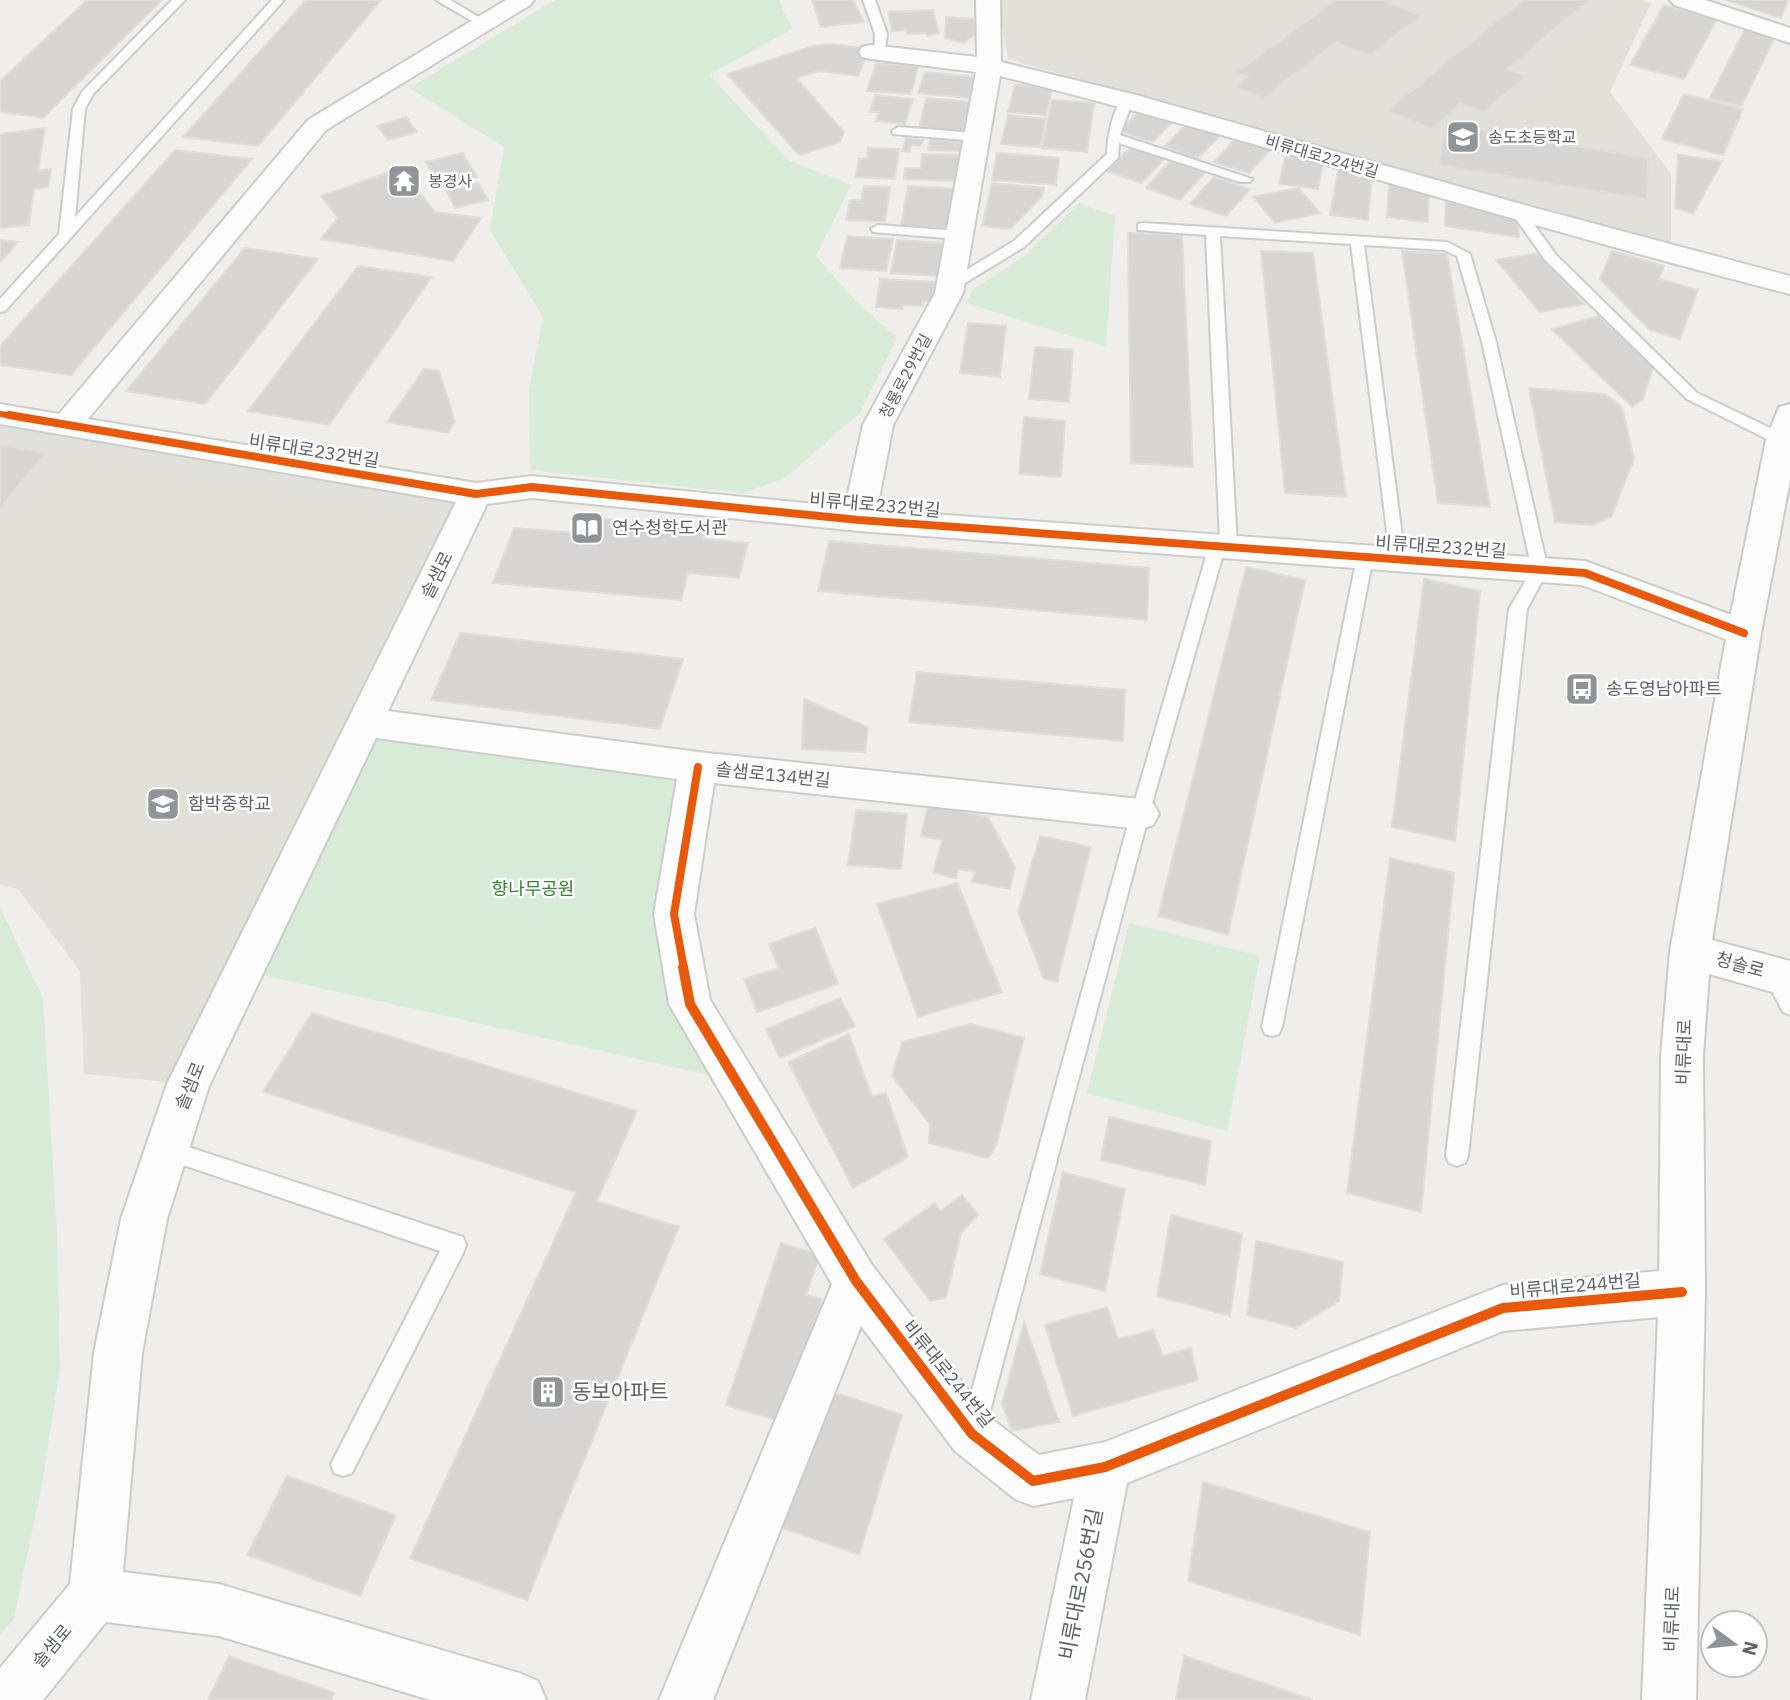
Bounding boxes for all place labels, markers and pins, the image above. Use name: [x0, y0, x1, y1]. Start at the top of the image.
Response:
school or university icon: 송도초등학교: [1444, 118, 1482, 156]
place label: 송도초등학교: [1488, 127, 1576, 147]
temple icon: 봉경사: [385, 162, 423, 200]
place label: 봉경사: [428, 171, 472, 191]
library icon: 연수청학도서관: [568, 509, 606, 547]
place label: 연수청학도서관: [612, 516, 728, 539]
bus stop icon: 송도영남아파트: [1563, 670, 1601, 708]
place label: 송도영남아파트: [1606, 677, 1722, 700]
school or university icon: 함박중학교: [144, 785, 182, 823]
place label: 함박중학교: [188, 792, 271, 815]
building icon: 동보아파트: [529, 1373, 567, 1411]
place label: 동보아파트: [572, 1377, 669, 1405]

